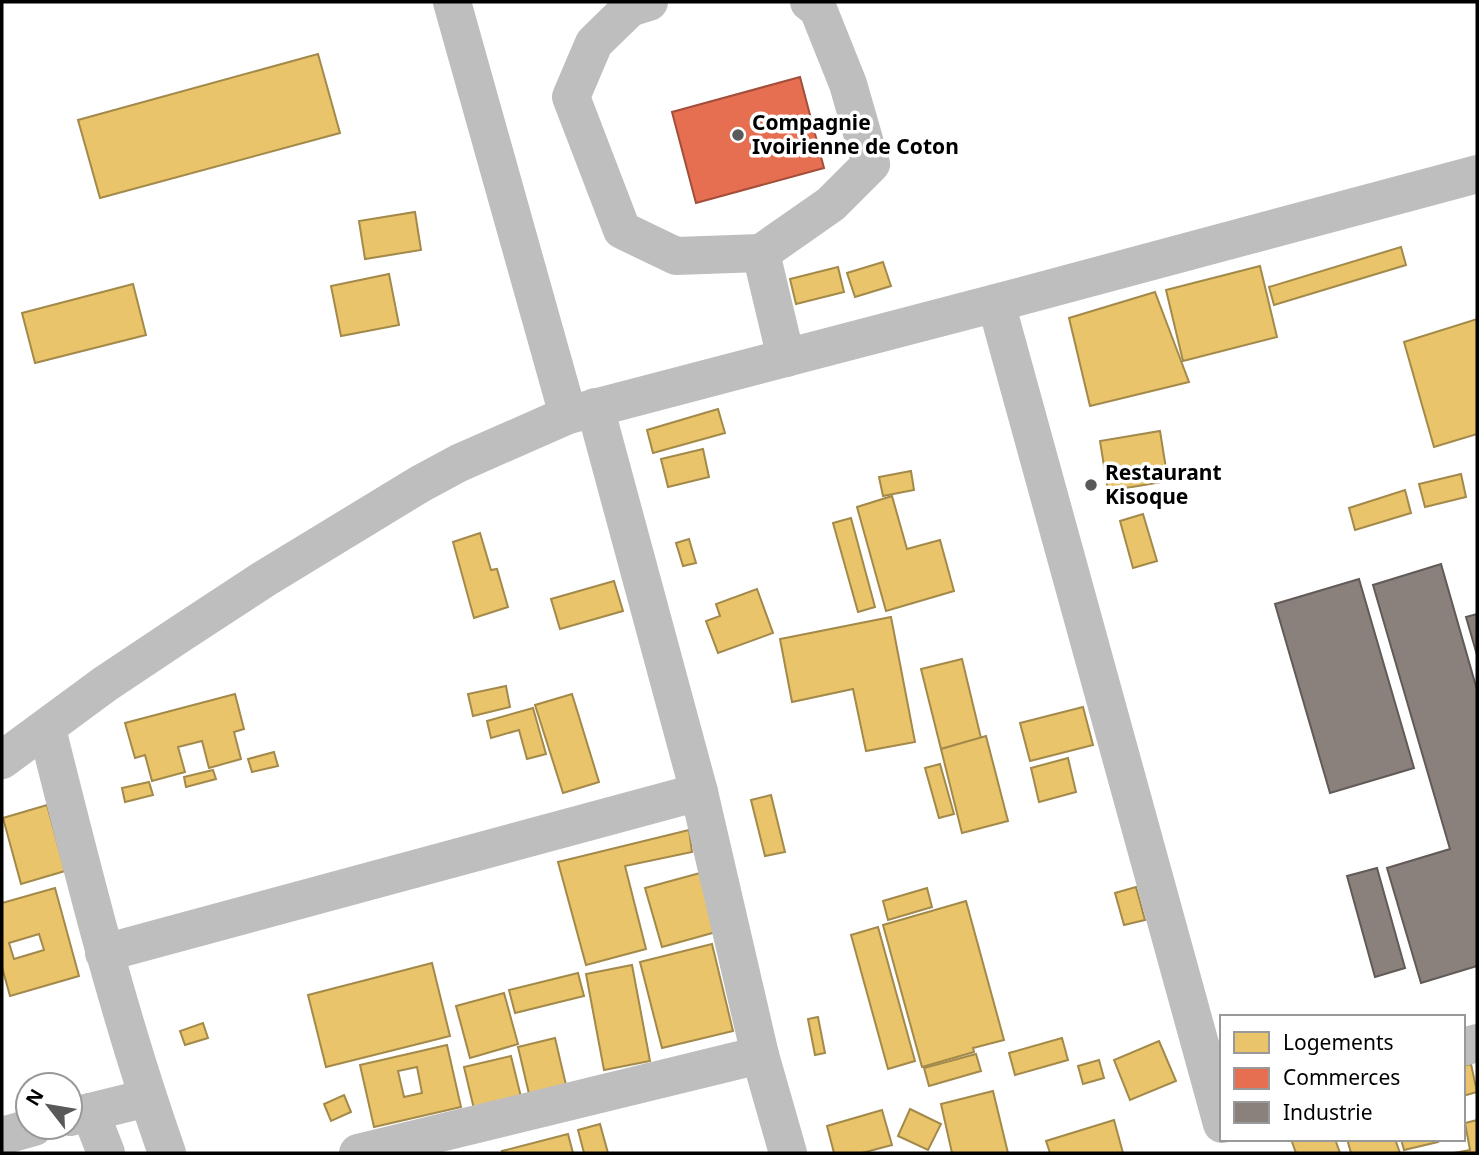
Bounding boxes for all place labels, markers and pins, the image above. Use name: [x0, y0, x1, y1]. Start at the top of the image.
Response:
place label: Compagnie Ivoirienne de Coton: [752, 108, 959, 160]
marker: Compagnie Ivoirienne de Coton: [730, 127, 746, 143]
place label: Restaurant Kisoque: [1105, 458, 1222, 510]
marker: Restaurant Kisoque: [1083, 477, 1099, 493]

